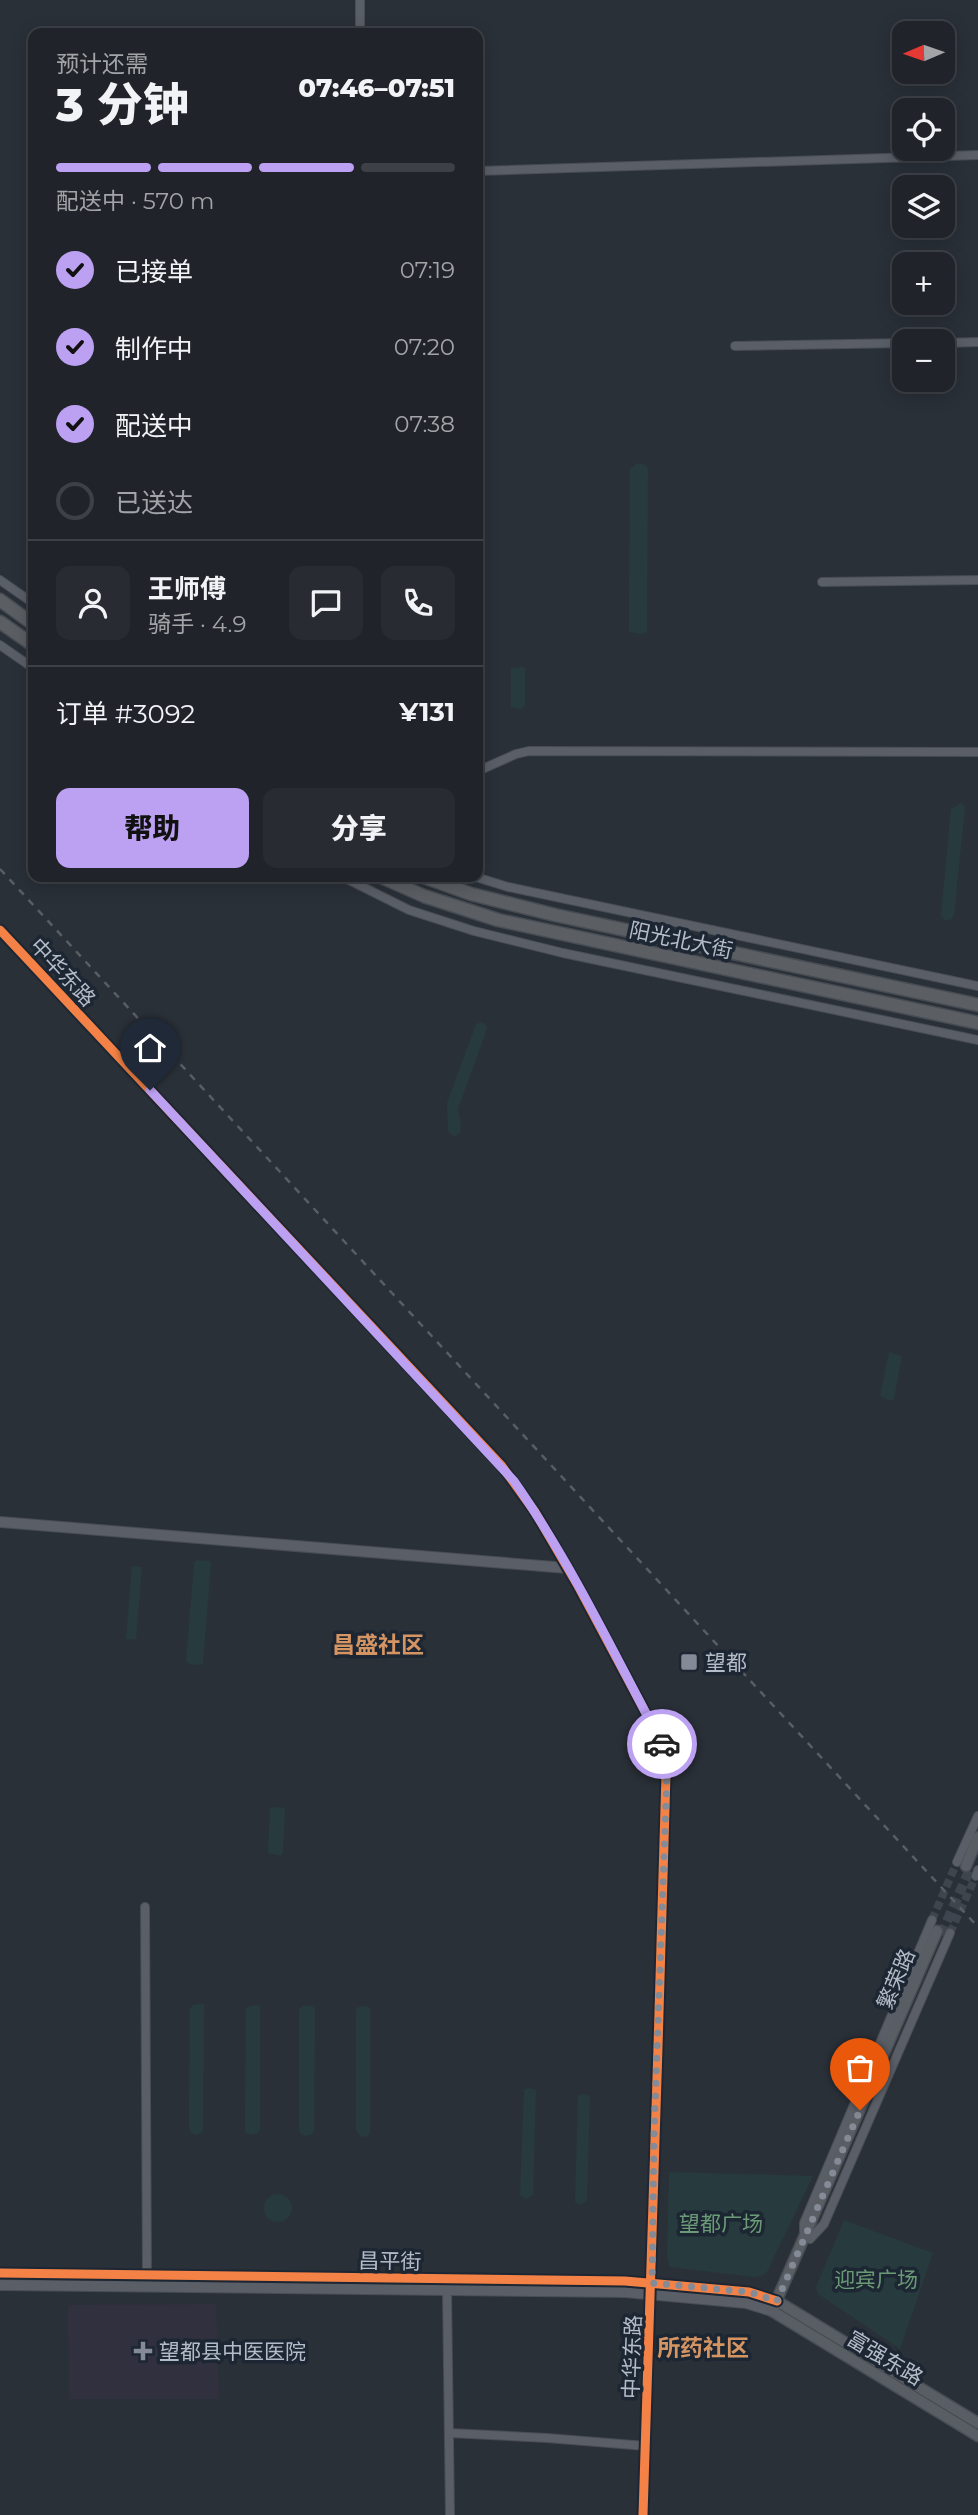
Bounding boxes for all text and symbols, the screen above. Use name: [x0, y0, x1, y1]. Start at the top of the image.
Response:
north arrow: [892, 21, 956, 84]
map controls: [892, 21, 955, 392]
text: 预计还需: [56, 50, 148, 78]
text: 07:46–07:51: [298, 72, 455, 104]
text: 3 分钟: [56, 76, 189, 133]
button: locate: [892, 98, 955, 161]
button: layers: [892, 175, 955, 238]
text: 配送中 · 570 m: [56, 187, 214, 215]
icon: check: [56, 251, 94, 289]
button: +: [892, 252, 955, 315]
text: 已接单: [115, 256, 193, 288]
text: 07:19: [400, 256, 455, 284]
icon: check: [56, 328, 94, 366]
button: −: [892, 329, 955, 392]
text: 制作中: [115, 333, 193, 365]
text: 07:20: [394, 333, 455, 361]
icon: check: [56, 405, 94, 443]
text: 配送中: [115, 410, 193, 442]
text: 07:38: [394, 410, 455, 438]
text: 已送达: [115, 487, 193, 519]
button: person: [56, 566, 130, 640]
button: chat: [289, 566, 363, 640]
button: phone: [381, 566, 455, 640]
text: 王师傅: [148, 573, 226, 605]
text: 骑手 · 4.9: [148, 610, 246, 638]
text: ¥131: [399, 696, 455, 728]
text: 订单 #3092: [56, 698, 195, 730]
button: 帮助: [56, 788, 249, 868]
button: 分享: [263, 788, 455, 868]
street label: 阳光北大街: [627, 917, 735, 963]
street label: 中华东路: [25, 933, 101, 1011]
pin: [120, 1018, 180, 1090]
icon: home: [131, 1029, 169, 1067]
district label: 昌盛社区: [332, 1631, 424, 1659]
place label: 望都: [705, 1650, 747, 1675]
marker: 望都: [679, 1652, 699, 1672]
courier: [627, 1709, 697, 1779]
icon: car: [643, 1725, 681, 1763]
street label: 繁荣路: [872, 1945, 920, 2013]
pin: [830, 2038, 890, 2110]
icon: bag: [841, 2049, 879, 2087]
park label: 望都广场: [679, 2211, 763, 2236]
street label: 昌平街: [358, 2248, 422, 2274]
park label: 迎宾广场: [834, 2267, 918, 2292]
street label: 中华东路: [618, 2315, 646, 2399]
street label: 富强东路: [843, 2326, 927, 2390]
district label: 所药社区: [657, 2334, 749, 2362]
place label: 望都县中医医院: [159, 2339, 306, 2364]
marker: 望都县中医医院: [133, 2341, 153, 2361]

